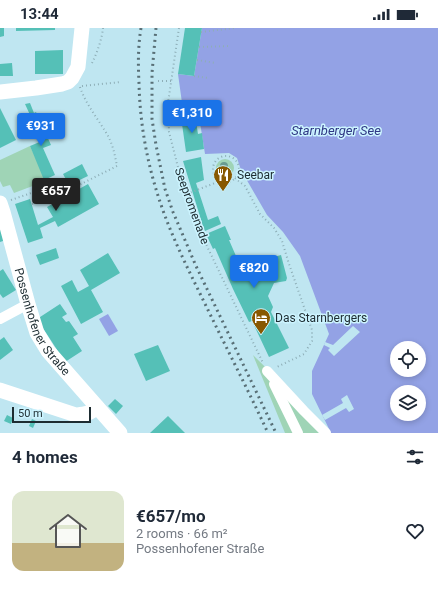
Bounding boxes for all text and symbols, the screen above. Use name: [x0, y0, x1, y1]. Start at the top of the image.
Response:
text: 13:44: [20, 5, 59, 23]
pin: €1,310: [159, 100, 225, 134]
text: €1,310: [172, 105, 212, 120]
pin: €931: [17, 113, 65, 147]
text: €931: [26, 118, 56, 133]
water label: Starnberger See: [291, 123, 381, 138]
restaurant icon: Seebar: [212, 164, 234, 192]
street label: Seepromenade: [172, 166, 212, 246]
place label: Seebar: [237, 168, 274, 182]
pin: €657: [32, 178, 80, 212]
text: €657: [41, 183, 71, 198]
pin: €820: [230, 255, 278, 289]
text: €820: [239, 260, 269, 275]
street label: Possenhofener Straße: [12, 266, 73, 378]
hotel icon: Das Starnbergers: [250, 307, 272, 335]
place label: Das Starnbergers: [275, 311, 367, 325]
map controls: [390, 341, 426, 421]
button: locate: [390, 341, 426, 377]
button: layers: [390, 385, 426, 421]
scale bar: [12, 405, 91, 424]
text: 50 m: [18, 407, 43, 420]
icon: filters: [404, 446, 426, 468]
text: 4 homes: [12, 447, 78, 467]
text: €657/mo: [136, 506, 206, 526]
icon: home: [44, 507, 92, 555]
icon: heart: [404, 520, 426, 542]
text: 2 rooms · 66 m²: [136, 526, 228, 541]
text: Possenhofener Straße: [136, 541, 264, 556]

